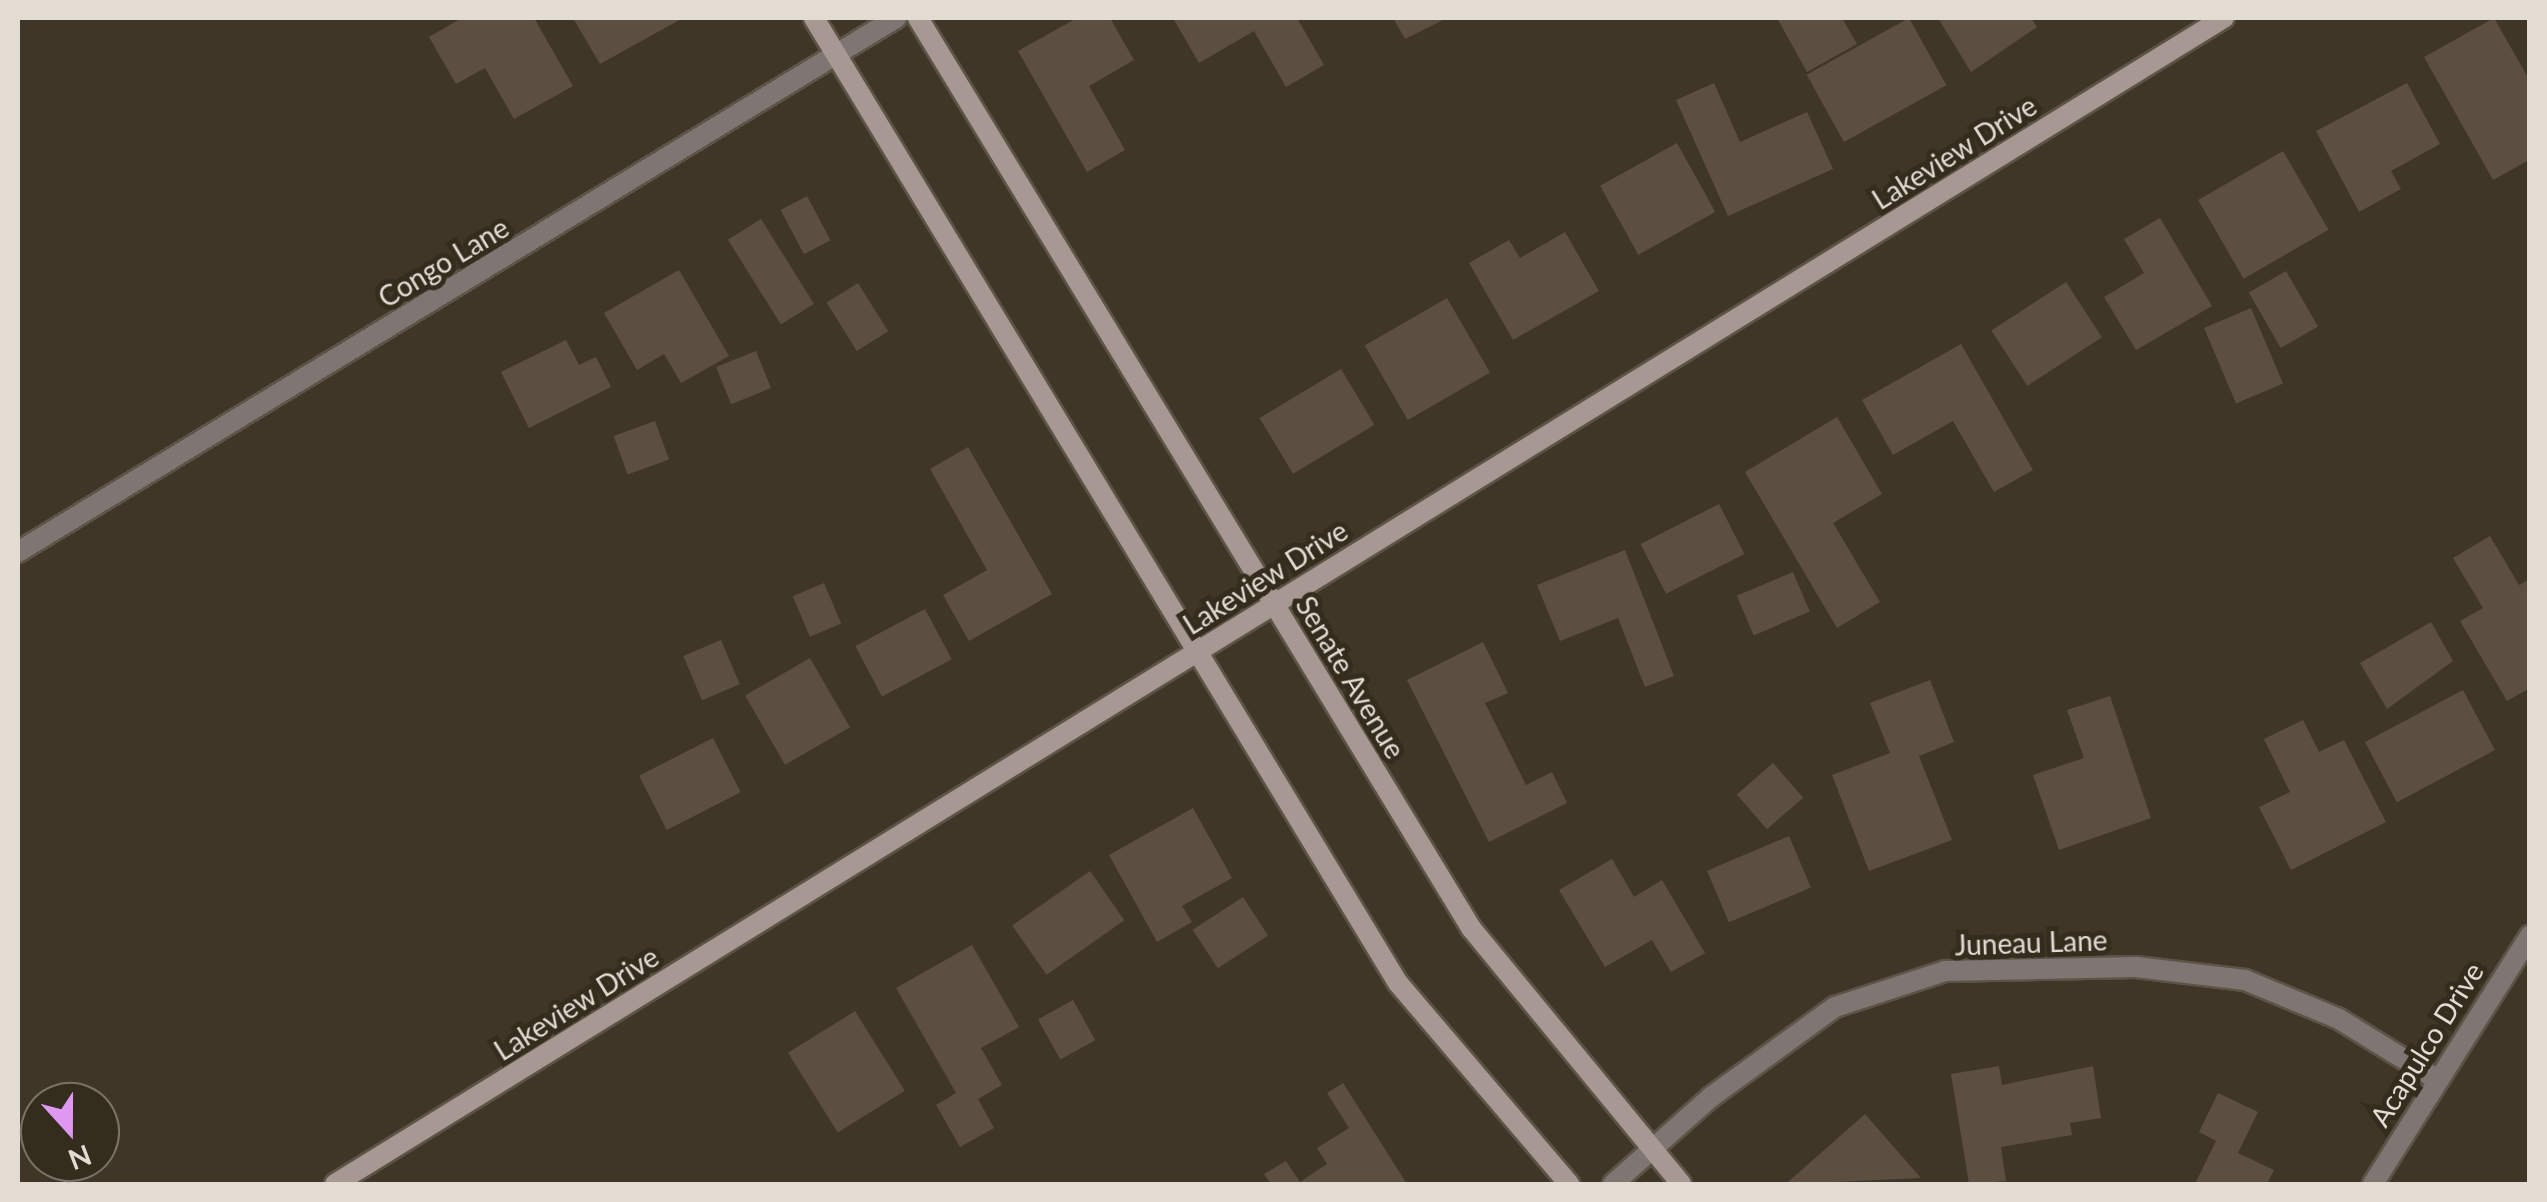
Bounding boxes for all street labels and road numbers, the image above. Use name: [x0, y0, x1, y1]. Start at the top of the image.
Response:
street label: Lakeview Drive: [1865, 88, 2043, 216]
street label: Congo Lane: [372, 210, 514, 314]
street label: Lakeview Drive: [1176, 513, 1354, 641]
street label: Senate Avenue: [1289, 590, 1413, 764]
street label: Juneau Lane: [1954, 923, 2108, 961]
street label: Lakeview Drive: [487, 939, 665, 1067]
street label: Acapulco Drive: [2362, 956, 2490, 1132]

